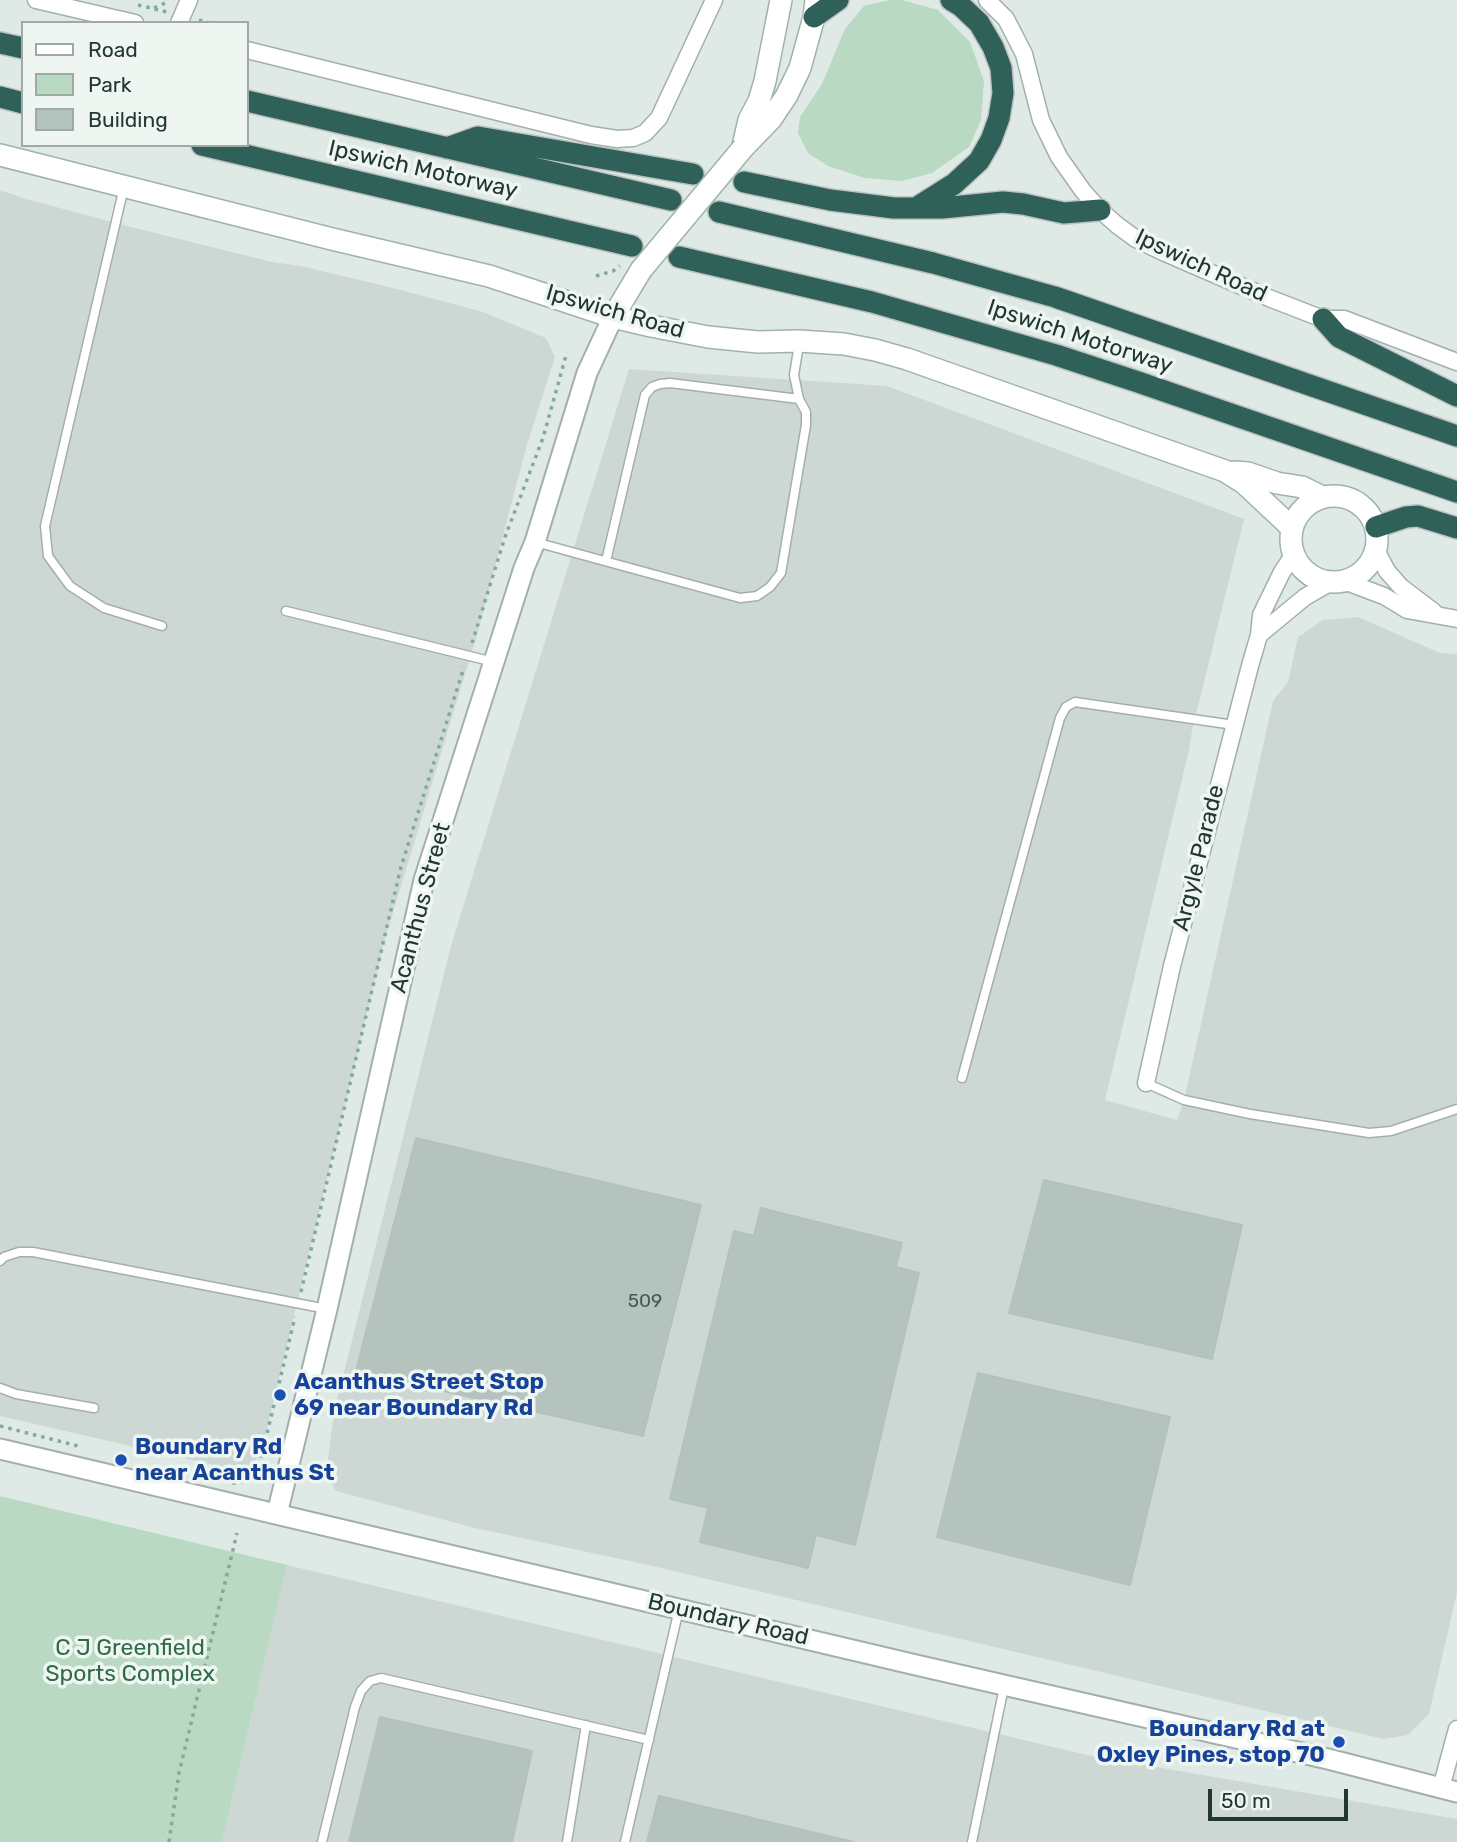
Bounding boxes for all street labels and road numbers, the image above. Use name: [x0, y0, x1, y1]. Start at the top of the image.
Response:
street label: Ipswich Motorway: [326, 135, 520, 205]
street label: Ipswich Road: [1131, 223, 1271, 309]
street label: Ipswich Road: [543, 279, 687, 345]
street label: Ipswich Motorway: [984, 294, 1176, 380]
street label: Argyle Parade: [1168, 782, 1230, 934]
street label: Acanthus Street: [385, 820, 457, 996]
street label: Boundary Road: [645, 1588, 811, 1652]

